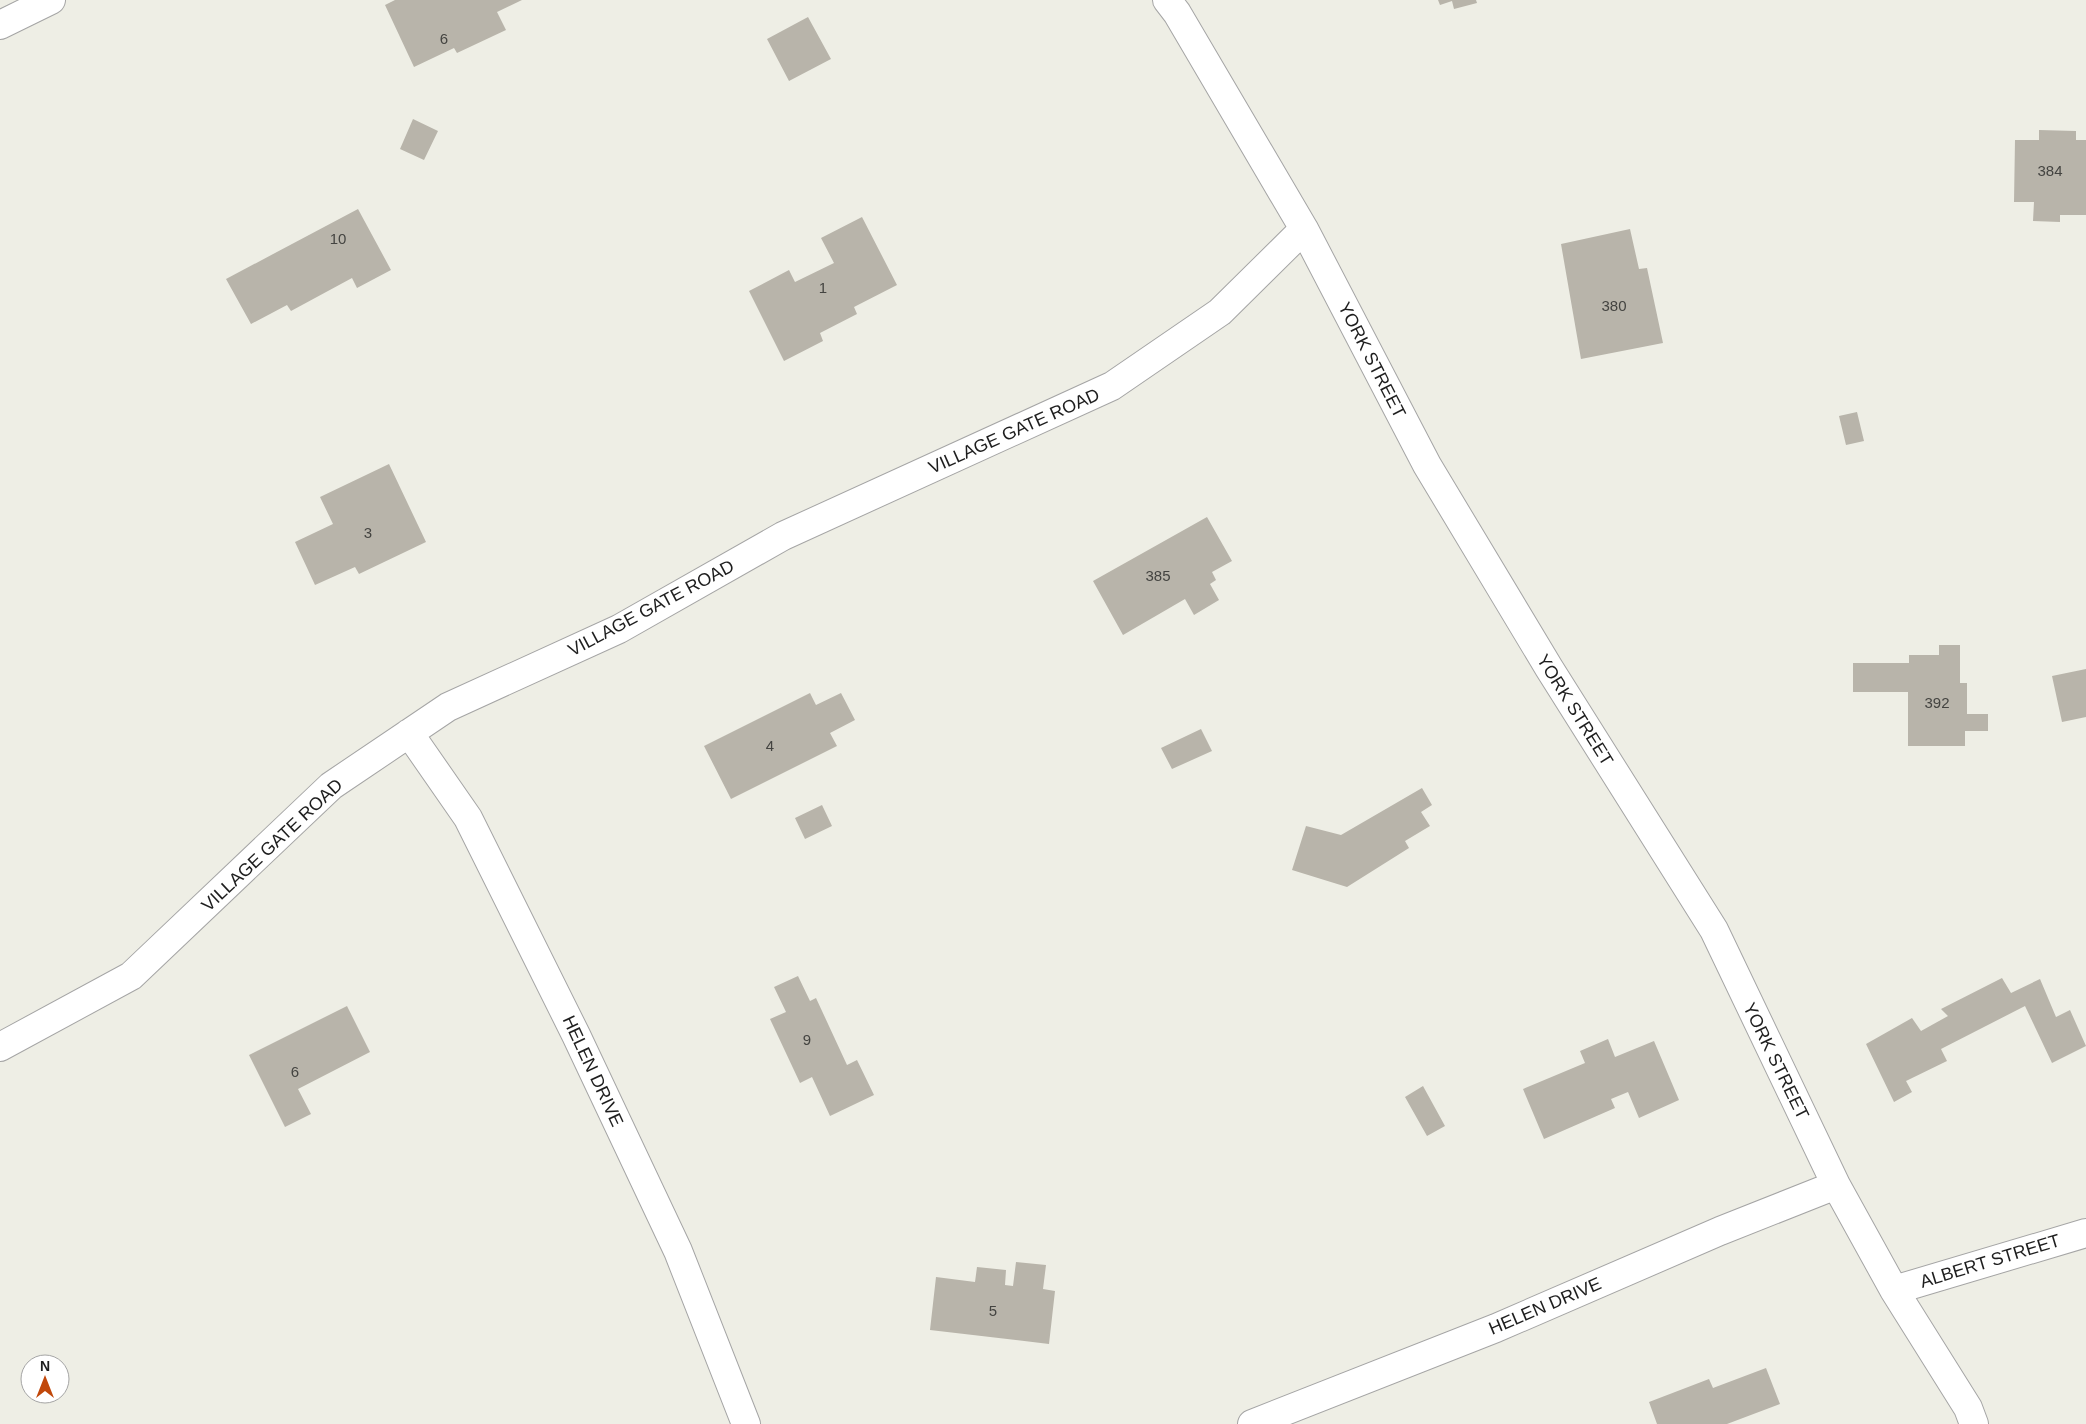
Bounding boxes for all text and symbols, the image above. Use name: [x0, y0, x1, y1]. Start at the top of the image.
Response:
house number: 6: [440, 30, 448, 47]
house number: 384: [2037, 162, 2063, 179]
house number: 10: [330, 230, 346, 247]
house number: 1: [819, 279, 827, 296]
house number: 380: [1601, 297, 1627, 314]
street label: YORK STREET: [1334, 299, 1410, 421]
street label: VILLAGE GATE ROAD: [926, 384, 1102, 478]
house number: 3: [364, 524, 372, 541]
street label: VILLAGE GATE ROAD: [565, 556, 737, 660]
house number: 385: [1145, 567, 1171, 584]
street label: YORK STREET: [1533, 651, 1617, 769]
house number: 392: [1924, 694, 1950, 711]
house number: 4: [766, 737, 774, 754]
street label: VILLAGE GATE ROAD: [198, 775, 346, 915]
street label: YORK STREET: [1739, 1000, 1813, 1122]
street label: HELEN DRIVE: [559, 1012, 627, 1130]
house number: 9: [803, 1031, 811, 1048]
house number: 6: [291, 1063, 299, 1080]
street label: ALBERT STREET: [1918, 1230, 2062, 1292]
street label: HELEN DRIVE: [1486, 1273, 1604, 1339]
house number: 5: [989, 1302, 997, 1319]
north arrow: [20, 1354, 70, 1404]
text: N: [40, 1358, 50, 1374]

